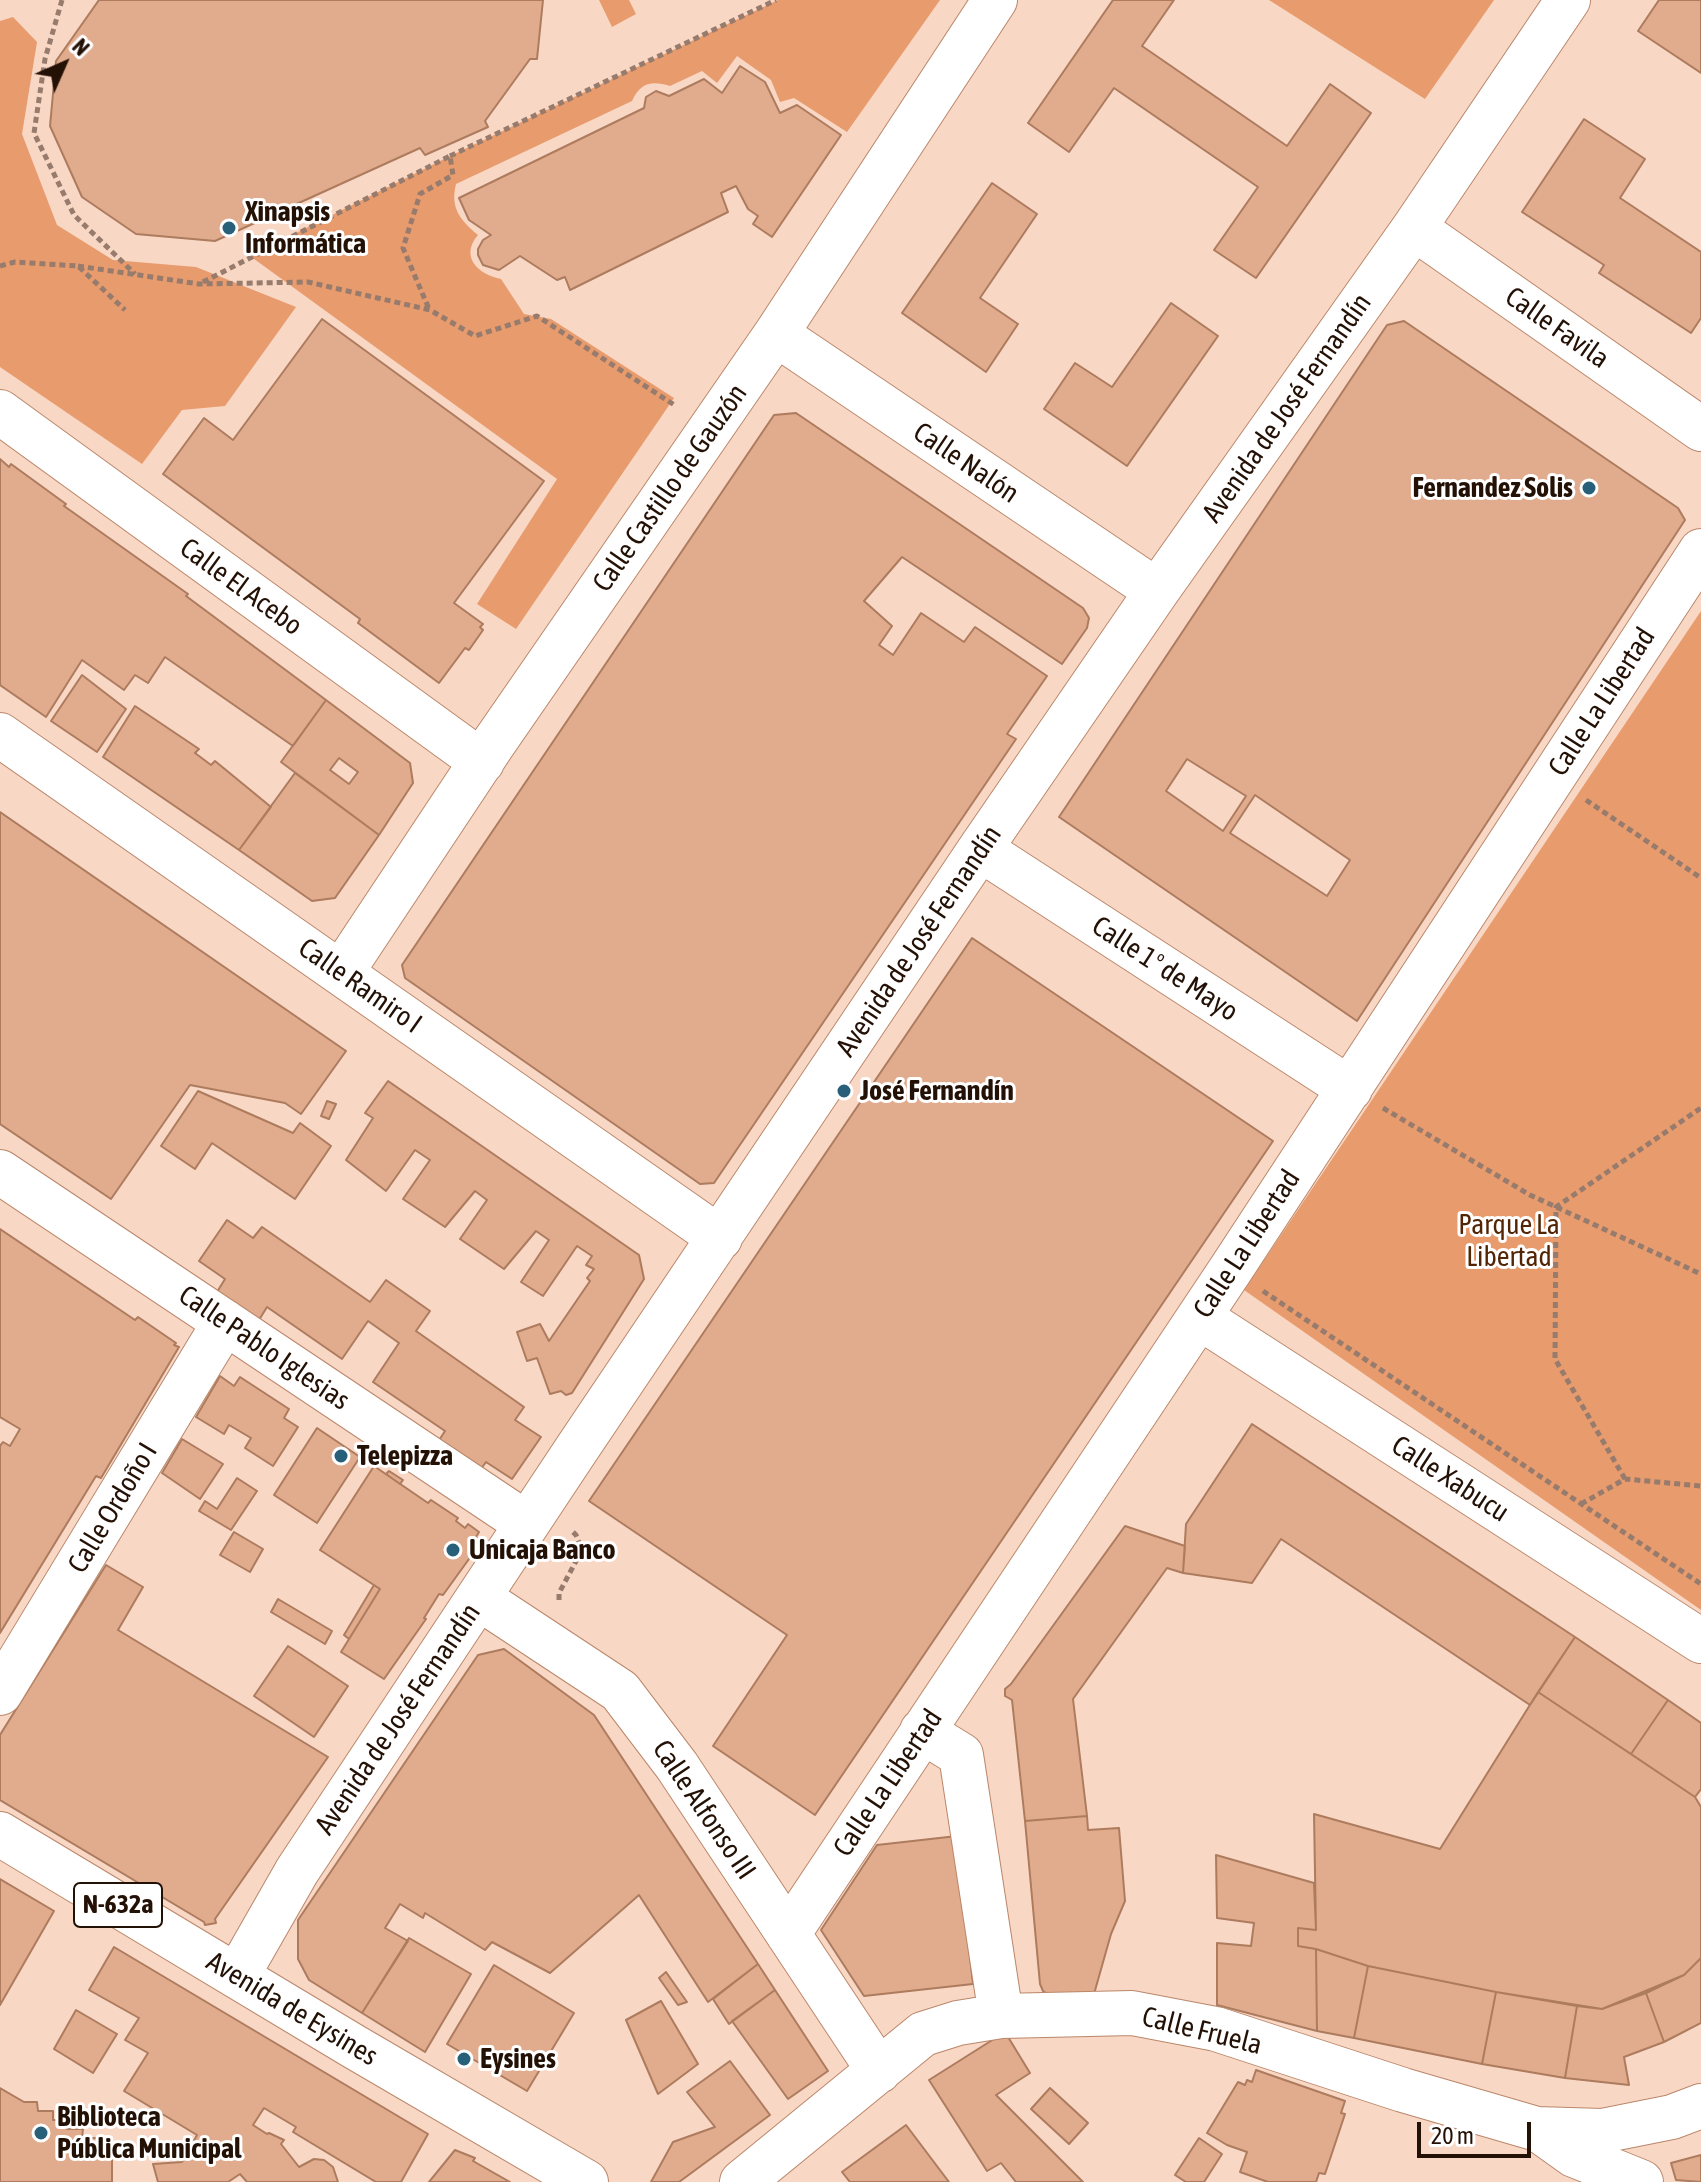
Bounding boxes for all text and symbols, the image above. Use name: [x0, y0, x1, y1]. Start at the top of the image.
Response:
north arrow: [24, 24, 104, 104]
text: N: [67, 33, 95, 61]
place label: Xinapsis Informática: [245, 195, 366, 261]
marker: Xinapsis Informática: [220, 219, 238, 237]
street label: Calle Favila: [1499, 280, 1615, 376]
street label: Avenida de José Fernandín: [1195, 287, 1379, 529]
street label: Calle Castillo de Gauzón: [586, 378, 754, 598]
street label: Calle Nalón: [907, 415, 1025, 511]
place label: Fernandez Solis: [1413, 471, 1573, 505]
marker: Fernandez Solis: [1580, 479, 1598, 497]
street label: Calle El Acebo: [173, 531, 309, 643]
street label: Calle La Libertad: [1542, 622, 1662, 782]
street label: Avenida de José Fernandín: [829, 819, 1009, 1063]
street label: Calle 1º de Mayo: [1086, 909, 1244, 1029]
street label: Calle Ramiro I: [292, 931, 428, 1041]
place label: José Fernandín: [860, 1074, 1014, 1108]
marker: José Fernandín: [835, 1082, 853, 1100]
street label: Calle La Libertad: [1187, 1164, 1307, 1324]
park label: Parque La Libertad: [1458, 1208, 1560, 1274]
street label: Calle Pablo Iglesias: [172, 1279, 356, 1417]
street label: Calle Xabucu: [1385, 1429, 1515, 1529]
street label: Calle Ordoño I: [61, 1437, 165, 1579]
place label: Telepizza: [357, 1439, 453, 1473]
marker: Telepizza: [332, 1447, 350, 1465]
place label: Unicaja Banco: [469, 1533, 616, 1567]
marker: Unicaja Banco: [444, 1541, 462, 1559]
street label: Avenida de José Fernandín: [308, 1597, 488, 1841]
street label: Calle La Libertad: [827, 1703, 949, 1863]
street label: Calle Alfonso III: [645, 1734, 763, 1886]
road number: N-632a: [74, 1883, 162, 1927]
street label: Avenida de Eysines: [200, 1945, 384, 2073]
street label: Calle Fruela: [1139, 2000, 1265, 2062]
place label: Eysines: [480, 2042, 556, 2076]
marker: Eysines: [455, 2050, 473, 2068]
place label: Biblioteca Pública Municipal: [57, 2100, 241, 2166]
scale bar: [1421, 2106, 1535, 2156]
text: 20 m: [1431, 2122, 1474, 2149]
marker: Biblioteca Pública Municipal: [32, 2124, 50, 2142]

